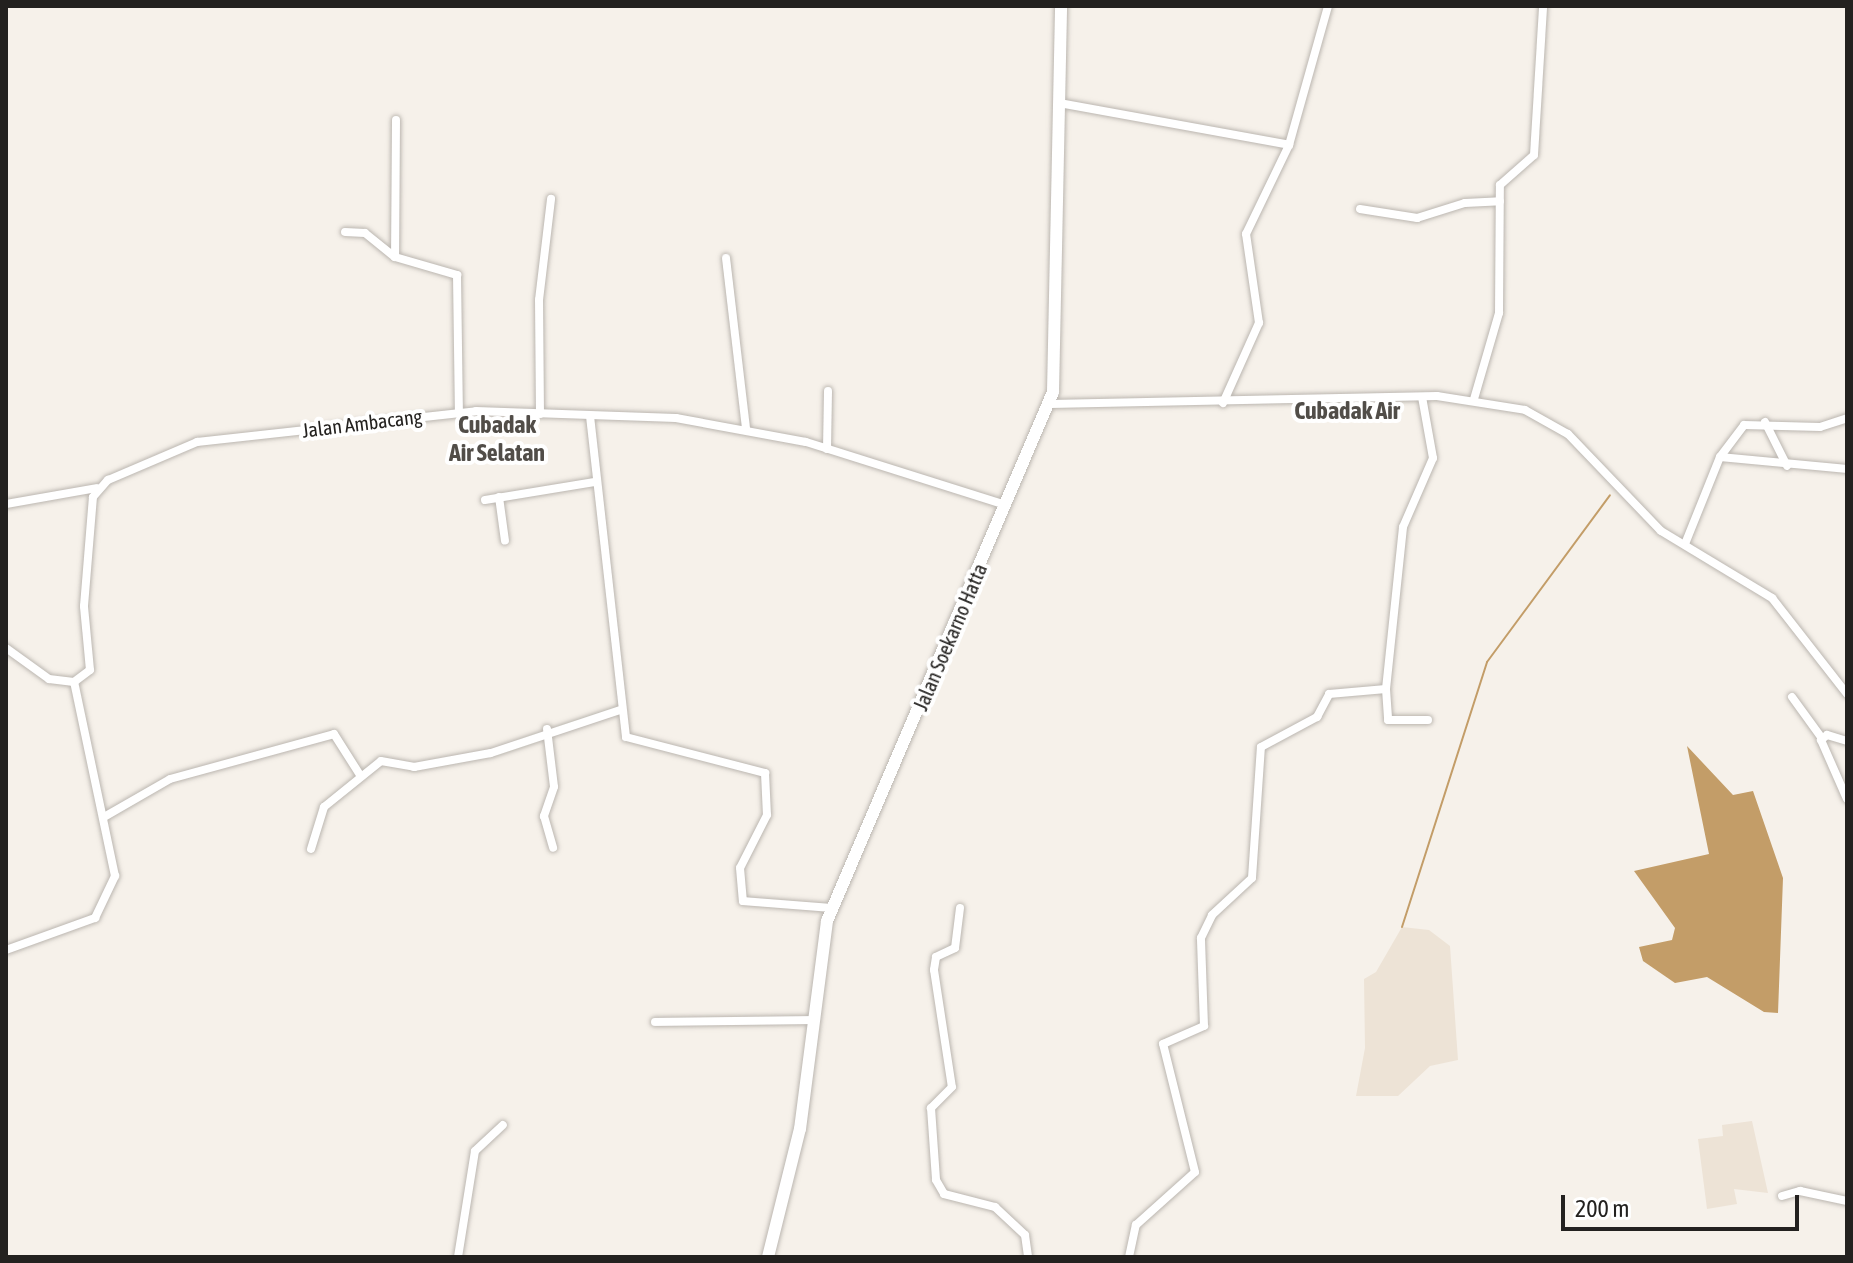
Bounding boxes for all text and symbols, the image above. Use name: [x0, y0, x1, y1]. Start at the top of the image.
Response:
district label: Cubadak Air: [1294, 397, 1400, 425]
street label: Jalan Ambacang: [301, 404, 423, 442]
district label: Cubadak Air Selatan: [449, 411, 545, 467]
street label: Jalan Soekarno Hatta: [908, 560, 992, 714]
scale bar: [1565, 1179, 1803, 1229]
text: 200 m: [1575, 1195, 1629, 1222]

